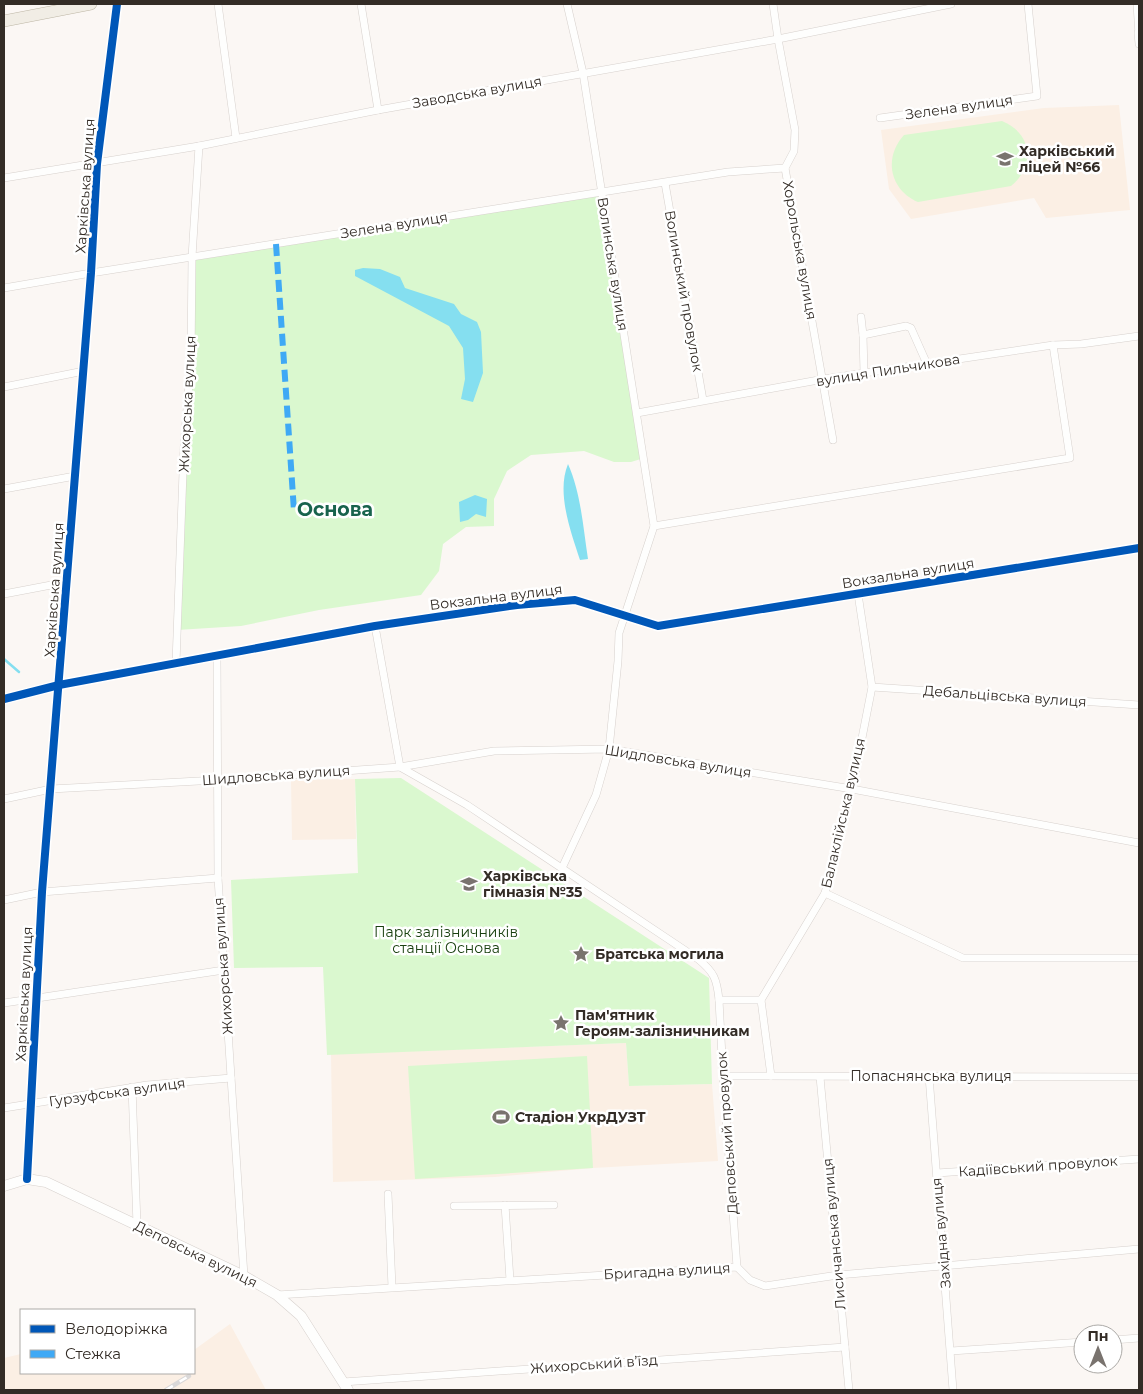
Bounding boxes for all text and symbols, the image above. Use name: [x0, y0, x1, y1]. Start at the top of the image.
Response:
street label: Заводська вулиця: [411, 72, 543, 112]
street label: Зелена вулиця: [904, 91, 1014, 123]
street label: Харківська вулиця: [71, 118, 99, 254]
place label: Харківський ліцей №66: [1019, 142, 1115, 176]
school or university icon: Харківський ліцей №66: [995, 149, 1015, 169]
street label: Хорольська вулиця: [779, 179, 821, 321]
street label: Волинська вулиця: [594, 196, 632, 332]
street label: Зелена вулиця: [339, 208, 449, 242]
street label: Волинський провулок: [661, 209, 707, 373]
street label: Жихорська вулиця: [174, 335, 200, 473]
street label: вулиця Пильчикова: [815, 350, 961, 390]
district label: Основа: [297, 498, 373, 521]
street label: Харківська вулиця: [40, 522, 68, 658]
street label: Вокзальна вулиця: [841, 554, 975, 592]
street label: Вокзальна вулиця: [429, 580, 563, 614]
street label: Дебальцівська вулиця: [923, 681, 1087, 711]
street label: Балаклійська вулиця: [817, 736, 869, 890]
street label: Шидловська вулиця: [603, 740, 753, 782]
street label: Шидловська вулиця: [201, 761, 351, 789]
place label: Харківська гімназія №35: [483, 867, 582, 901]
school or university icon: Харківська гімназія №35: [459, 874, 479, 894]
street label: Жихорська вулиця: [209, 897, 237, 1035]
park label: Парк залізничників станції Основа: [374, 923, 518, 957]
street label: Харківська вулиця: [11, 926, 37, 1062]
place icon: Братська могила: [571, 944, 591, 964]
place label: Братська могила: [595, 945, 724, 963]
place label: Пам'ятник Героям-залізничникам: [575, 1006, 750, 1040]
place icon: Пам'ятник Героям-залізничникам: [551, 1013, 571, 1033]
street label: Деповський провулок: [712, 1051, 742, 1215]
street label: Попаснянська вулиця: [850, 1067, 1012, 1085]
street label: Гурзуфська вулиця: [47, 1073, 187, 1111]
sports icon: Стадіон УкрДУЗТ: [491, 1107, 511, 1127]
place label: Стадіон УкрДУЗТ: [515, 1108, 646, 1126]
street label: Кадіївський провулок: [958, 1151, 1118, 1181]
street label: Лисичанська вулиця: [818, 1157, 850, 1311]
street label: Західна вулиця: [927, 1177, 955, 1289]
street label: Деповська вулиця: [132, 1216, 260, 1292]
street label: Бригадна вулиця: [603, 1259, 731, 1283]
legend: [20, 1309, 195, 1374]
text: Велодоріжка: [65, 1319, 168, 1338]
north arrow: [1073, 1324, 1123, 1374]
text: Пн: [1087, 1327, 1109, 1345]
text: Стежка: [65, 1344, 121, 1363]
street label: Жихорський в’їзд: [530, 1351, 658, 1377]

